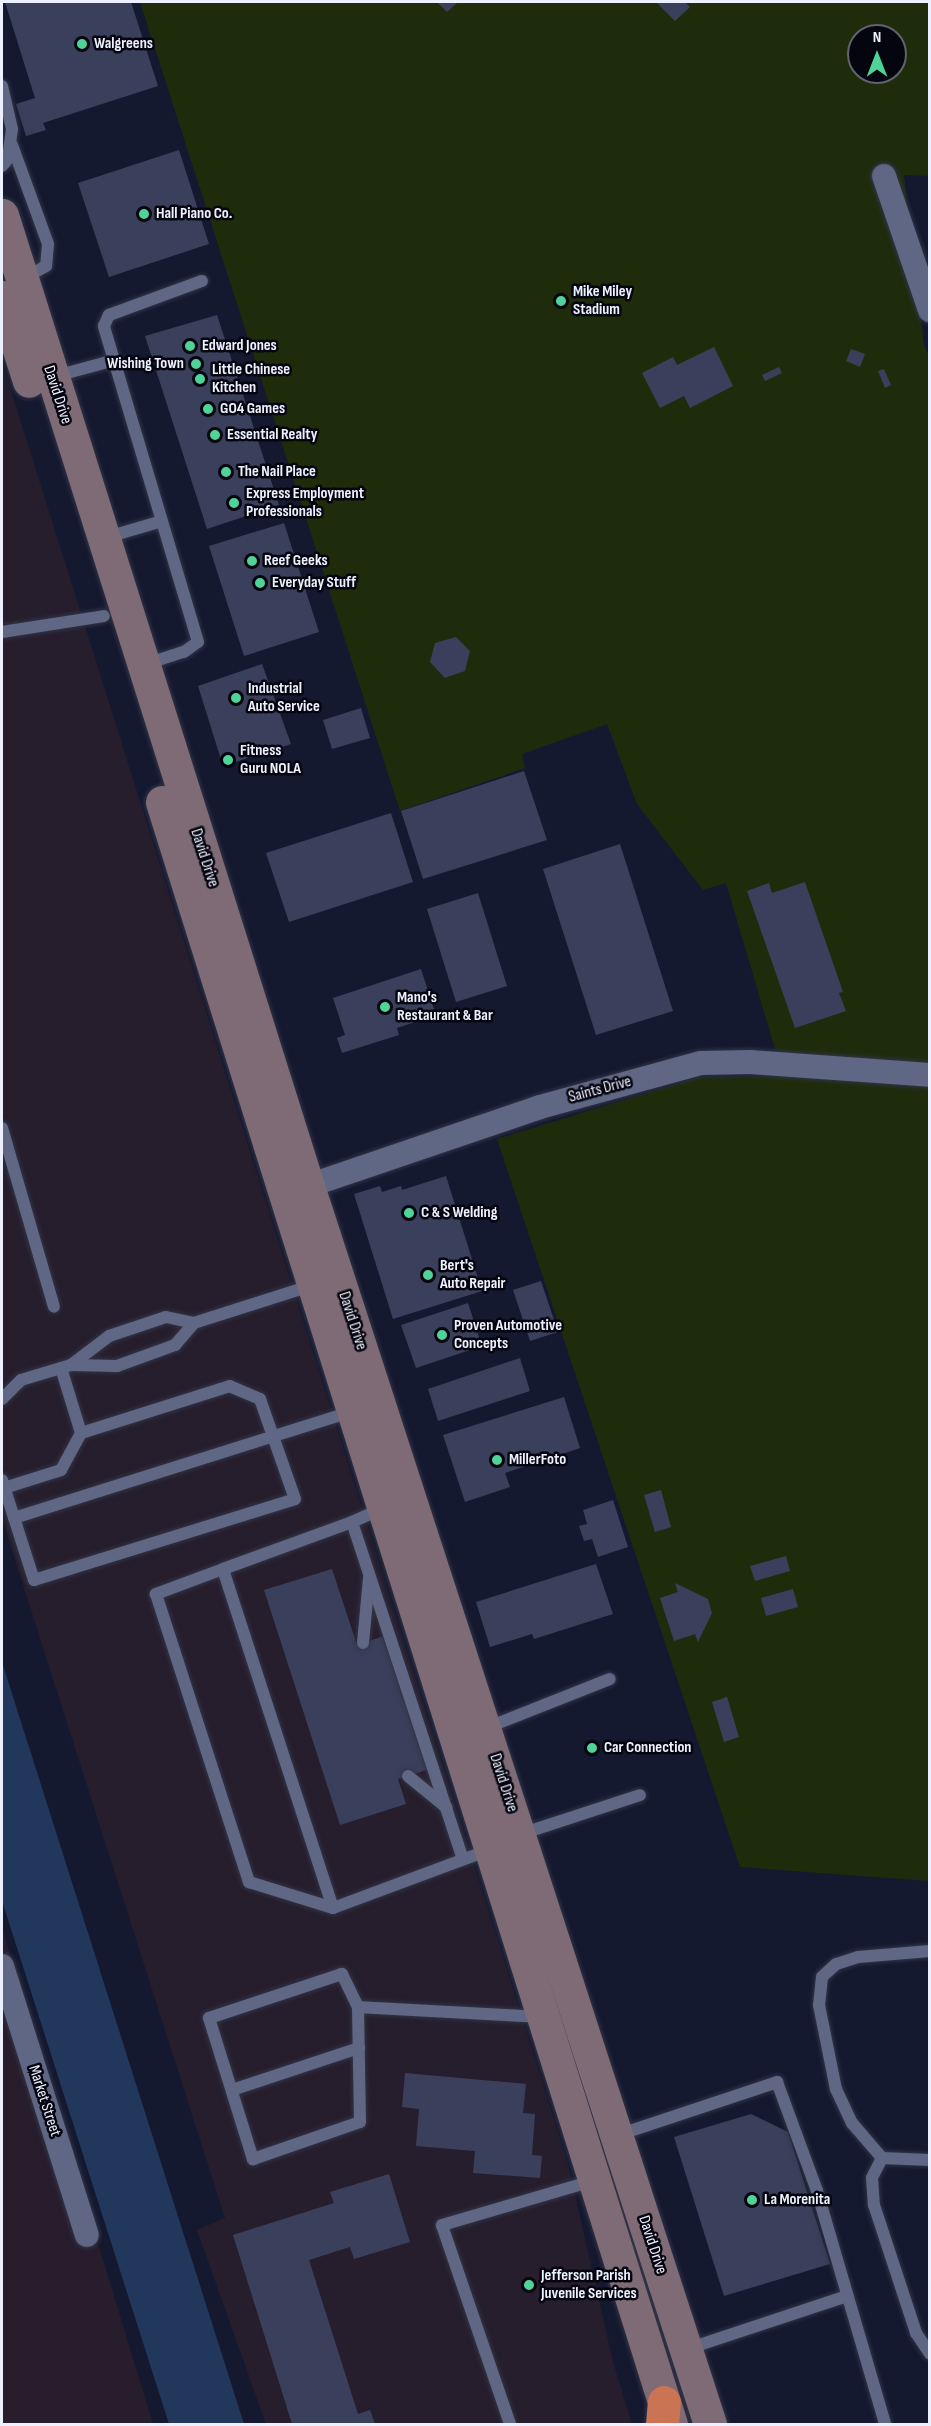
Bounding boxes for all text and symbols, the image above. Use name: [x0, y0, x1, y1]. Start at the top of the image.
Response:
north arrow: [847, 24, 907, 84]
text: N: [873, 28, 881, 47]
place label: Walgreens: [94, 34, 153, 54]
marker: Walgreens: [75, 37, 89, 51]
place label: Hall Piano Co.: [156, 204, 232, 224]
marker: Hall Piano Co.: [137, 207, 151, 221]
place label: Mike Miley Stadium: [573, 282, 632, 320]
marker: Mike Miley Stadium: [554, 294, 568, 308]
place label: Edward Jones: [202, 336, 277, 356]
marker: Edward Jones: [183, 339, 197, 353]
place label: Wishing Town: [107, 354, 184, 374]
marker: Wishing Town: [189, 357, 203, 371]
place label: Little Chinese Kitchen: [212, 360, 290, 398]
street label: David Drive: [39, 363, 75, 427]
marker: Little Chinese Kitchen: [193, 372, 207, 386]
place label: GO4 Games: [220, 399, 285, 419]
marker: GO4 Games: [201, 402, 215, 416]
place label: Essential Realty: [227, 425, 317, 445]
marker: Essential Realty: [208, 428, 222, 442]
place label: The Nail Place: [238, 462, 316, 482]
marker: The Nail Place: [219, 465, 233, 479]
place label: Express Employment Professionals: [246, 484, 364, 522]
marker: Express Employment Professionals: [227, 496, 241, 510]
place label: Reef Geeks: [264, 551, 328, 571]
marker: Reef Geeks: [245, 554, 259, 568]
place label: Everyday Stuff: [272, 573, 356, 593]
marker: Everyday Stuff: [253, 576, 267, 590]
place label: Industrial Auto Service: [248, 679, 320, 717]
marker: Industrial Auto Service: [229, 691, 243, 705]
place label: Fitness Guru NOLA: [240, 741, 301, 779]
marker: Fitness Guru NOLA: [221, 753, 235, 767]
street label: David Drive: [186, 826, 222, 890]
place label: Mano's Restaurant & Bar: [397, 988, 493, 1026]
marker: Mano's Restaurant & Bar: [378, 1000, 392, 1014]
street label: Saints Drive: [567, 1072, 633, 1108]
place label: C & S Welding: [421, 1203, 497, 1223]
marker: C & S Welding: [402, 1206, 416, 1220]
place label: Bert's Auto Repair: [440, 1256, 505, 1294]
marker: Bert's Auto Repair: [421, 1268, 435, 1282]
street label: David Drive: [334, 1289, 370, 1353]
place label: Proven Automotive Concepts: [454, 1316, 562, 1354]
marker: Proven Automotive Concepts: [435, 1328, 449, 1342]
place label: MillerFoto: [509, 1450, 566, 1470]
marker: MillerFoto: [490, 1453, 504, 1467]
place label: Car Connection: [604, 1738, 691, 1758]
marker: Car Connection: [585, 1741, 599, 1755]
street label: David Drive: [485, 1751, 521, 1815]
street label: Market Street: [23, 2063, 65, 2139]
place label: La Morenita: [764, 2190, 830, 2210]
marker: La Morenita: [745, 2193, 759, 2207]
street label: David Drive: [634, 2213, 670, 2277]
place label: Jefferson Parish Juvenile Services: [541, 2266, 637, 2304]
marker: Jefferson Parish Juvenile Services: [522, 2278, 536, 2292]

